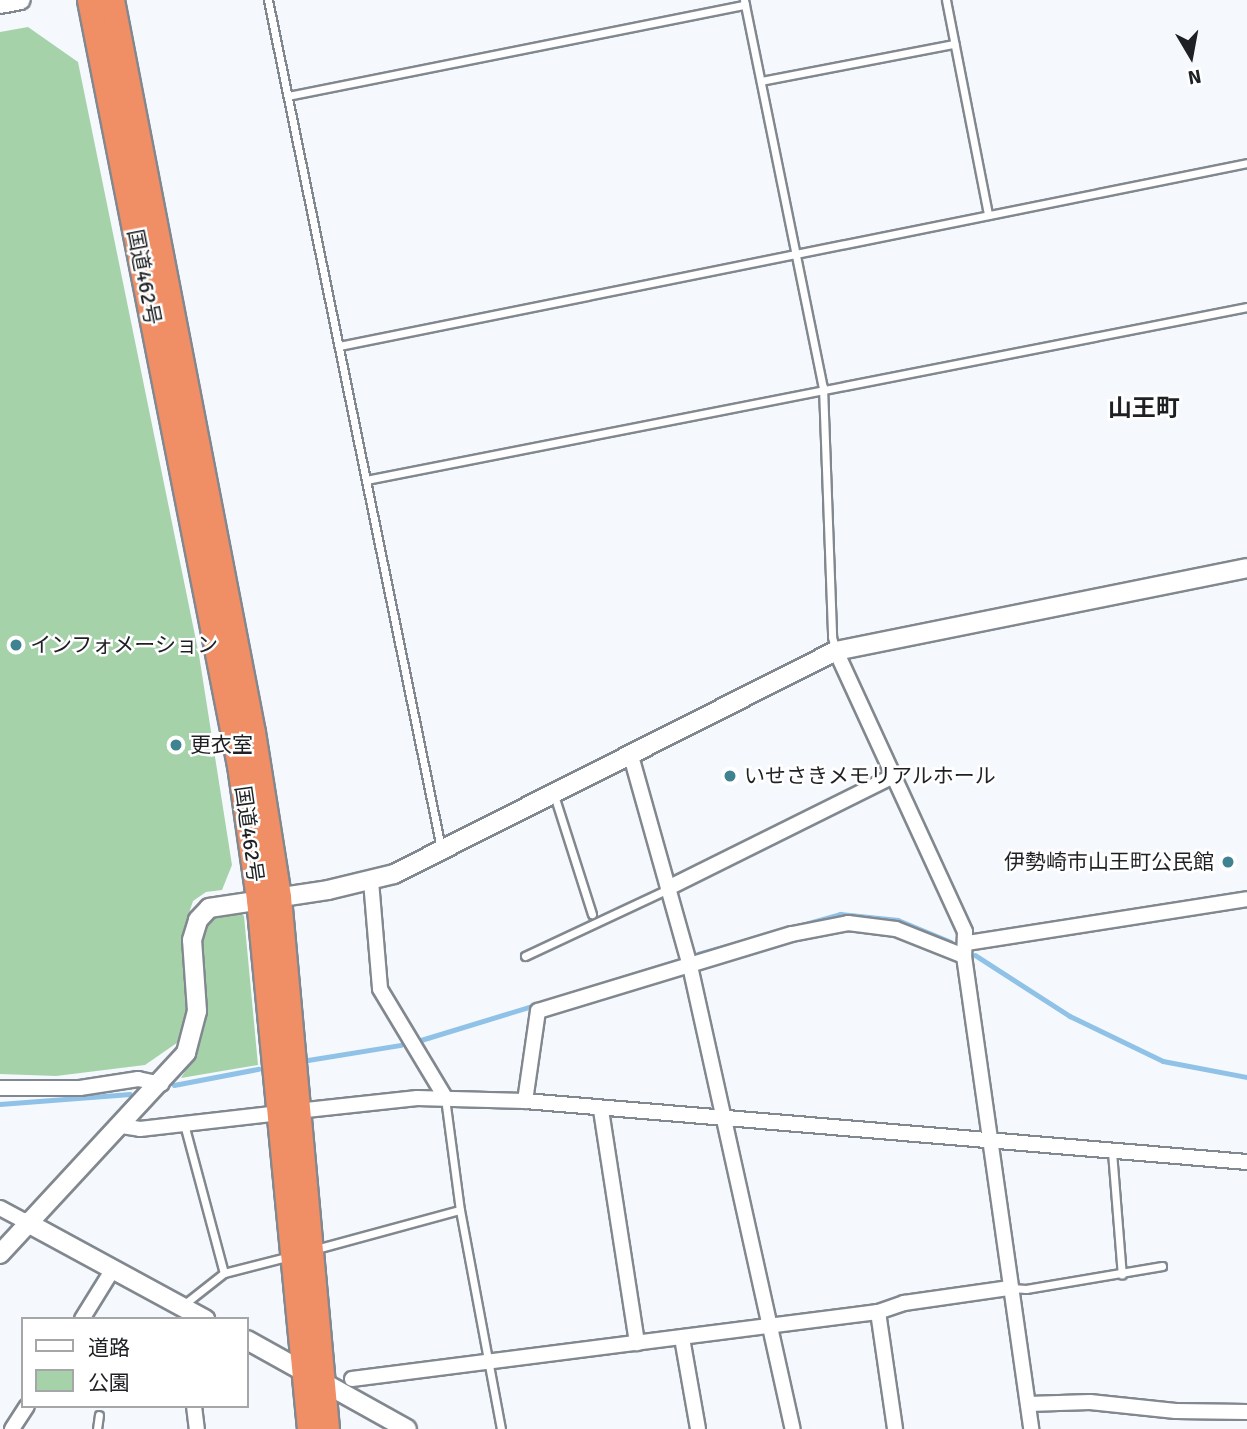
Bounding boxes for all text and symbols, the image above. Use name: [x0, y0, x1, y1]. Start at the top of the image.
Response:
north arrow: [1156, 21, 1226, 91]
text: N: [1186, 64, 1203, 90]
street label: 国道462号: [122, 227, 166, 327]
district label: 山王町: [1108, 395, 1180, 423]
place label: インフォメーション: [30, 632, 219, 658]
marker: インフォメーション: [8, 637, 24, 653]
place label: 更衣室: [190, 732, 253, 758]
marker: 更衣室: [168, 737, 184, 753]
place label: いせさきメモリアルホール: [744, 763, 996, 789]
marker: いせさきメモリアルホール: [722, 768, 738, 784]
street label: 国道462号: [230, 784, 268, 884]
place label: 伊勢崎市山王町公民館: [1004, 849, 1214, 875]
marker: 伊勢崎市山王町公民館: [1220, 854, 1236, 870]
legend: [21, 1317, 248, 1408]
text: 道路: [88, 1335, 130, 1361]
text: 公園: [88, 1370, 130, 1396]

